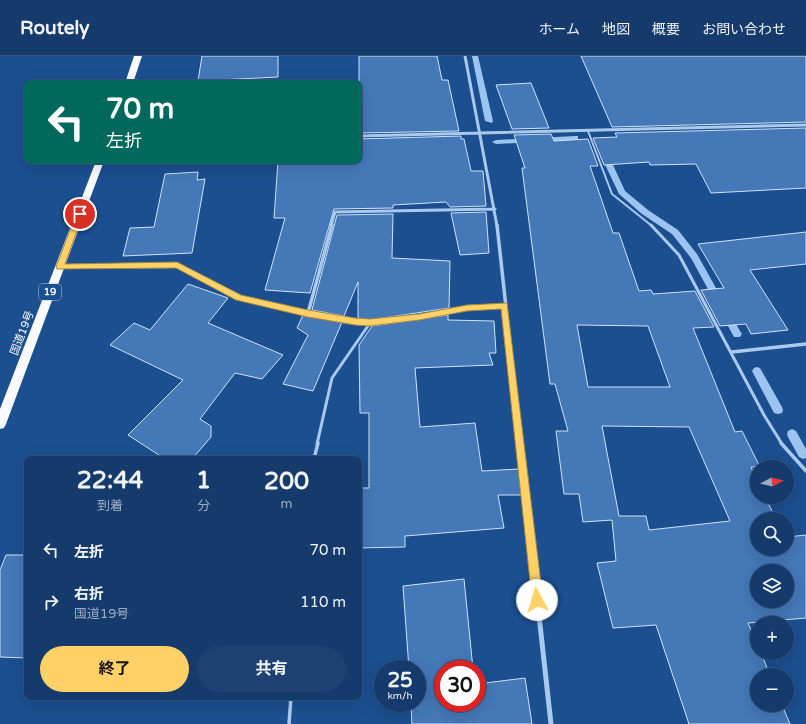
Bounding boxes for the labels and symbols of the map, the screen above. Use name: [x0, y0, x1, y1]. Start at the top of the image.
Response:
pin: [63, 197, 97, 231]
road number: 19: [39, 284, 61, 300]
street label: 国道19号: [8, 309, 36, 357]
north arrow: [750, 460, 794, 504]
position arrow: [516, 579, 558, 621]
speed limit sign: 30: [434, 660, 486, 712]

